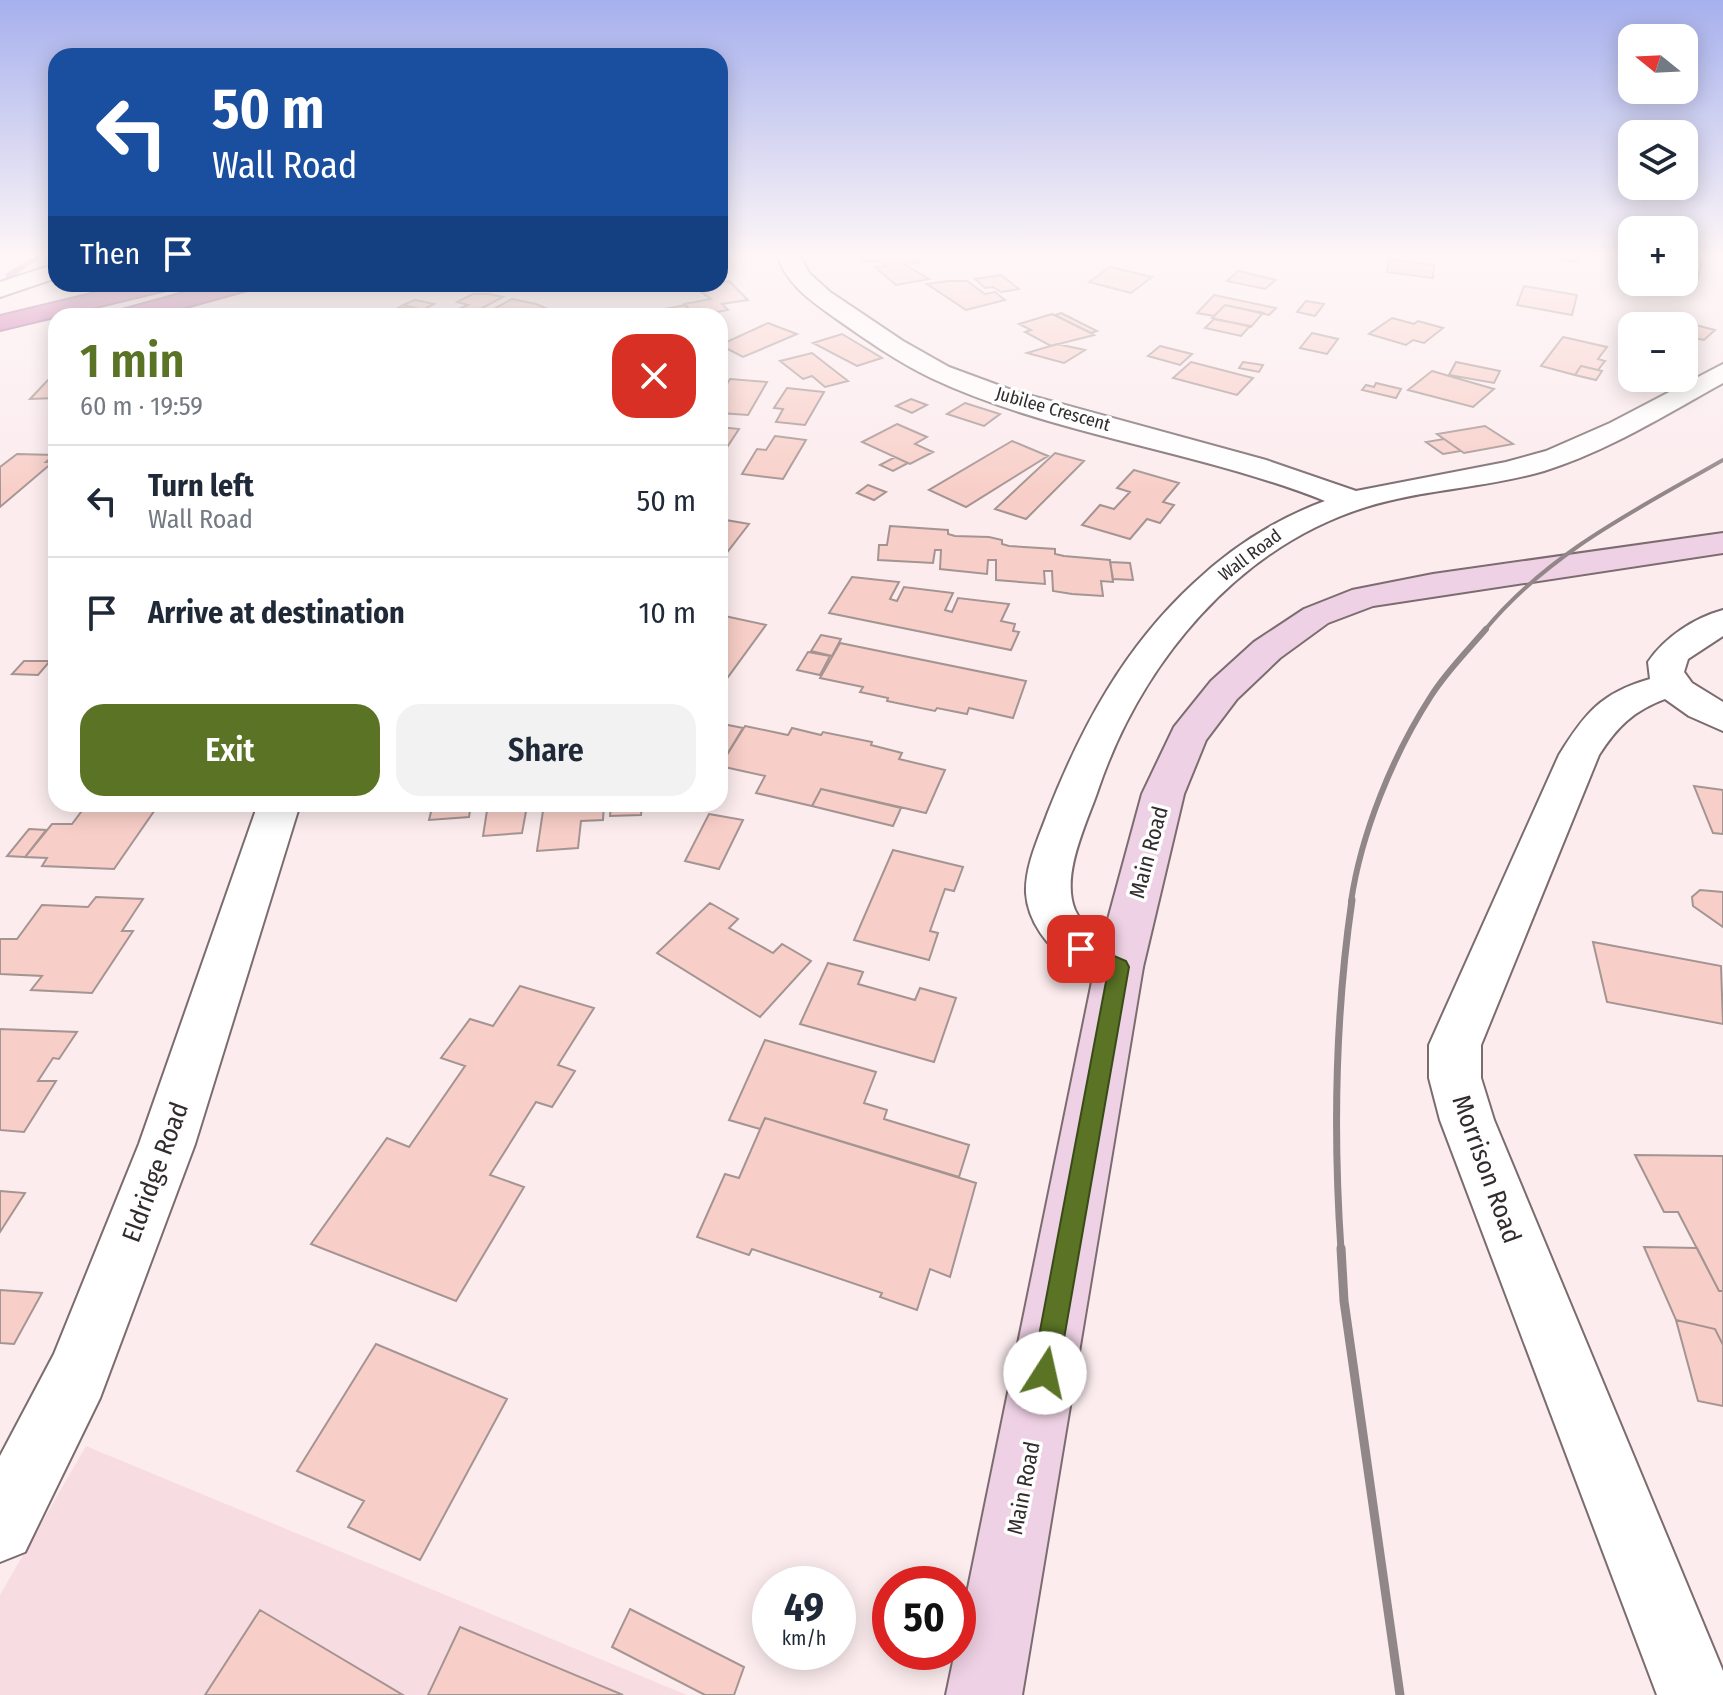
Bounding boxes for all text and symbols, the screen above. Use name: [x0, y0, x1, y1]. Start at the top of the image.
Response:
north arrow: [1618, 24, 1698, 104]
map controls: [1618, 24, 1698, 392]
text: 50 m: [212, 76, 324, 143]
icon: left: [80, 80, 184, 184]
button: layers: [1618, 120, 1698, 200]
text: Wall Road: [212, 144, 357, 188]
button: +: [1618, 216, 1698, 296]
icon: arrive: [156, 232, 200, 276]
text: Then: [80, 236, 140, 272]
button: −: [1618, 312, 1698, 392]
text: 1 min: [80, 332, 185, 390]
button: close: [612, 334, 696, 418]
street label: Jubilee Crescent: [993, 382, 1113, 436]
text: 60 m · 19:59: [80, 391, 203, 422]
text: Turn left: [148, 468, 254, 504]
icon: left: [80, 479, 124, 523]
text: 50 m: [636, 483, 696, 519]
text: Wall Road: [148, 504, 253, 535]
street label: Wall Road: [1214, 524, 1286, 586]
icon: arrive: [80, 591, 124, 635]
text: Arrive at destination: [148, 595, 405, 631]
text: 10 m: [639, 595, 696, 631]
button: Exit: [80, 704, 380, 796]
button: Share: [396, 704, 696, 796]
street label: Main Road: [1123, 803, 1174, 901]
pin: [1047, 915, 1115, 983]
icon: arrive: [1059, 927, 1103, 971]
street label: Morrison Road: [1445, 1091, 1528, 1247]
street label: Eldridge Road: [116, 1098, 195, 1246]
position arrow: [1003, 1331, 1087, 1415]
street label: Main Road: [1001, 1439, 1046, 1537]
speed limit sign: 50: [872, 1566, 976, 1670]
text: 49: [784, 1584, 824, 1632]
text: km/h: [782, 1626, 826, 1650]

